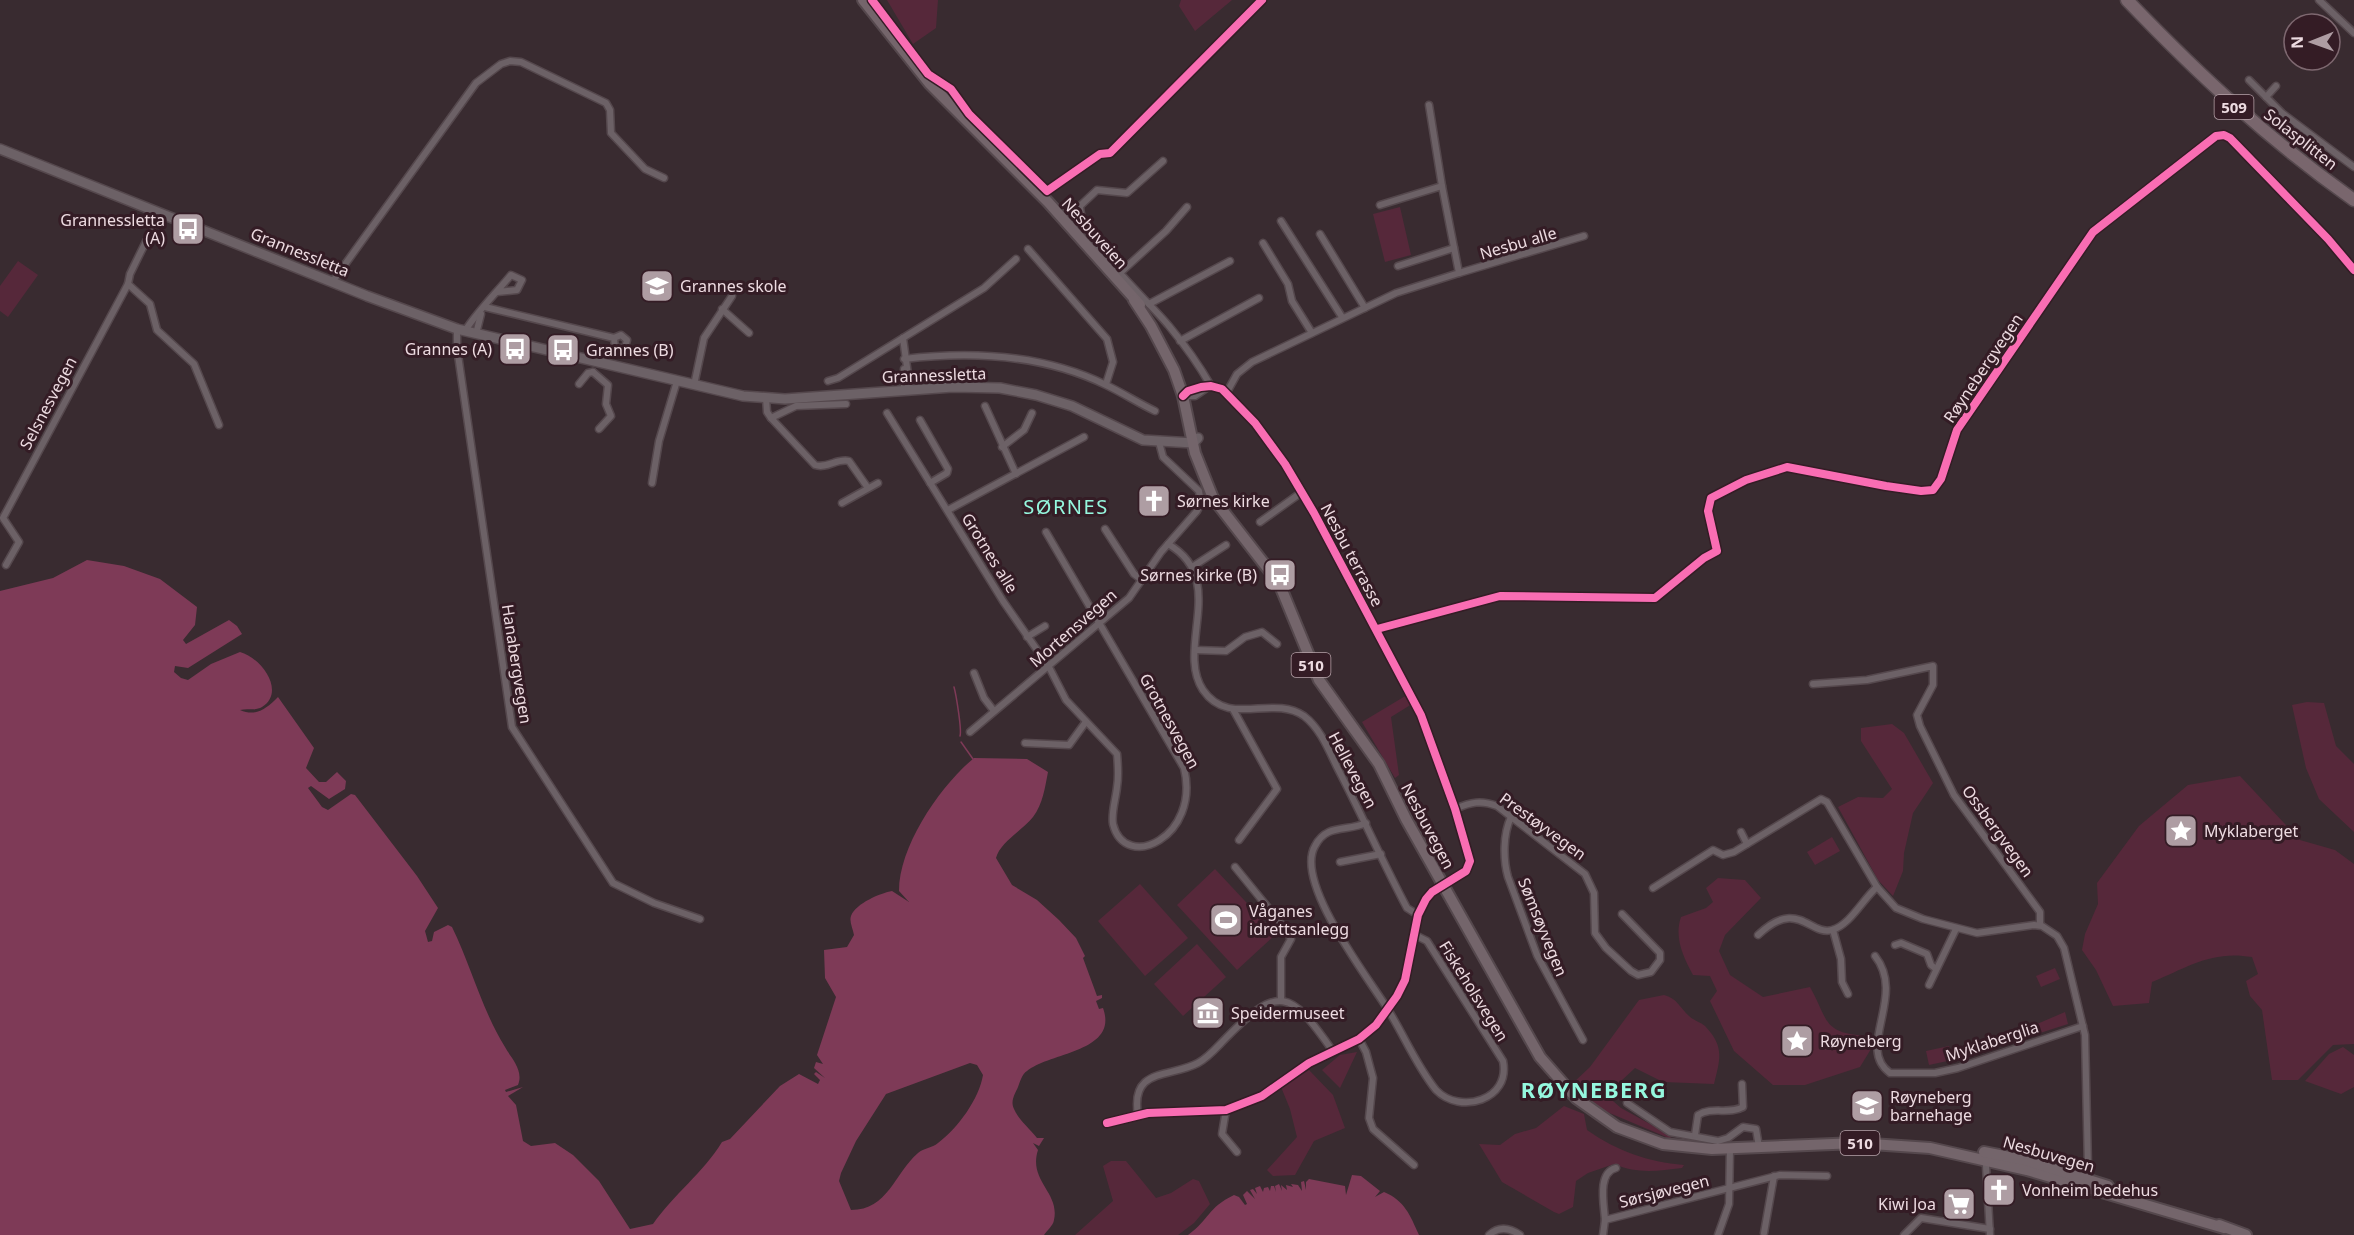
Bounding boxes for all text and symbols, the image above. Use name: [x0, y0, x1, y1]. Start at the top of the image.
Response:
north arrow: [2282, 12, 2342, 72]
text: N: [2286, 36, 2308, 49]
road number: 509: [2214, 95, 2254, 119]
street label: Solasplitten: [2260, 103, 2342, 175]
street label: Nesbuveien: [1057, 193, 1133, 273]
place label: Grannessletta (A): [60, 209, 165, 249]
bus stop icon: Grannessletta (A): [170, 211, 206, 247]
street label: Grannessletta: [247, 222, 353, 282]
street label: Nesbu alle: [1477, 222, 1559, 264]
school or university icon: Grannes skole: [639, 268, 675, 304]
place label: Grannes skole: [680, 275, 787, 297]
street label: Røynebergvegen: [1938, 309, 2028, 427]
bus stop icon: Grannes (A): [497, 331, 533, 367]
bus stop icon: Grannes (B): [545, 332, 581, 368]
place label: Grannes (A): [405, 338, 492, 360]
place label: Grannes (B): [586, 339, 674, 361]
street label: Selsnesvegen: [14, 353, 82, 453]
street label: Grannessletta: [881, 362, 987, 388]
church icon: Sørnes kirke: [1136, 483, 1172, 519]
place label: Sørnes kirke: [1177, 490, 1270, 512]
district label: SØRNES: [1023, 493, 1109, 520]
street label: Nesbu terrasse: [1316, 500, 1388, 610]
street label: Grotnes alle: [957, 509, 1023, 597]
bus stop icon: Sørnes kirke (B): [1262, 557, 1298, 593]
place label: Sørnes kirke (B): [1140, 564, 1257, 586]
street label: Mortensvegen: [1025, 584, 1121, 672]
street label: Hanabergvegen: [497, 603, 537, 725]
road number: 510: [1292, 653, 1330, 677]
street label: Grotnesvegen: [1135, 669, 1205, 773]
street label: Hellevegen: [1324, 728, 1382, 812]
street label: Nesbuvegen: [1396, 779, 1460, 873]
street label: Ossbergvegen: [1957, 780, 2039, 882]
street label: Prestøyvegen: [1495, 787, 1591, 865]
place icon: Myklaberget: [2163, 813, 2199, 849]
place label: Myklaberget: [2204, 820, 2298, 842]
street label: Sømsøyvegen: [1513, 874, 1573, 980]
place label: Våganes idrettsanlegg: [1249, 900, 1349, 940]
sports icon: Våganes idrettsanlegg: [1208, 902, 1244, 938]
street label: Fiskeholsvegen: [1434, 936, 1514, 1046]
museum icon: Speidermuseet: [1190, 995, 1226, 1031]
place label: Speidermuseet: [1231, 1002, 1345, 1024]
street label: Myklaberglia: [1943, 1016, 2041, 1066]
place icon: Røyneberg: [1779, 1023, 1815, 1059]
place label: Røyneberg: [1820, 1030, 1902, 1052]
district label: RØYNEBERG: [1521, 1074, 1667, 1104]
place label: Røyneberg barnehage: [1890, 1086, 1972, 1126]
school or university icon: Røyneberg barnehage: [1849, 1088, 1885, 1124]
street label: Nesbuvegen: [2001, 1130, 2097, 1178]
road number: 510: [1840, 1131, 1880, 1155]
street label: Sørsjøvegen: [1617, 1169, 1711, 1213]
church icon: Vonheim bedehus: [1981, 1172, 2017, 1208]
place label: Vonheim bedehus: [2022, 1179, 2158, 1201]
supermarket icon: Kiwi Joa: [1941, 1186, 1977, 1222]
place label: Kiwi Joa: [1878, 1193, 1936, 1215]

